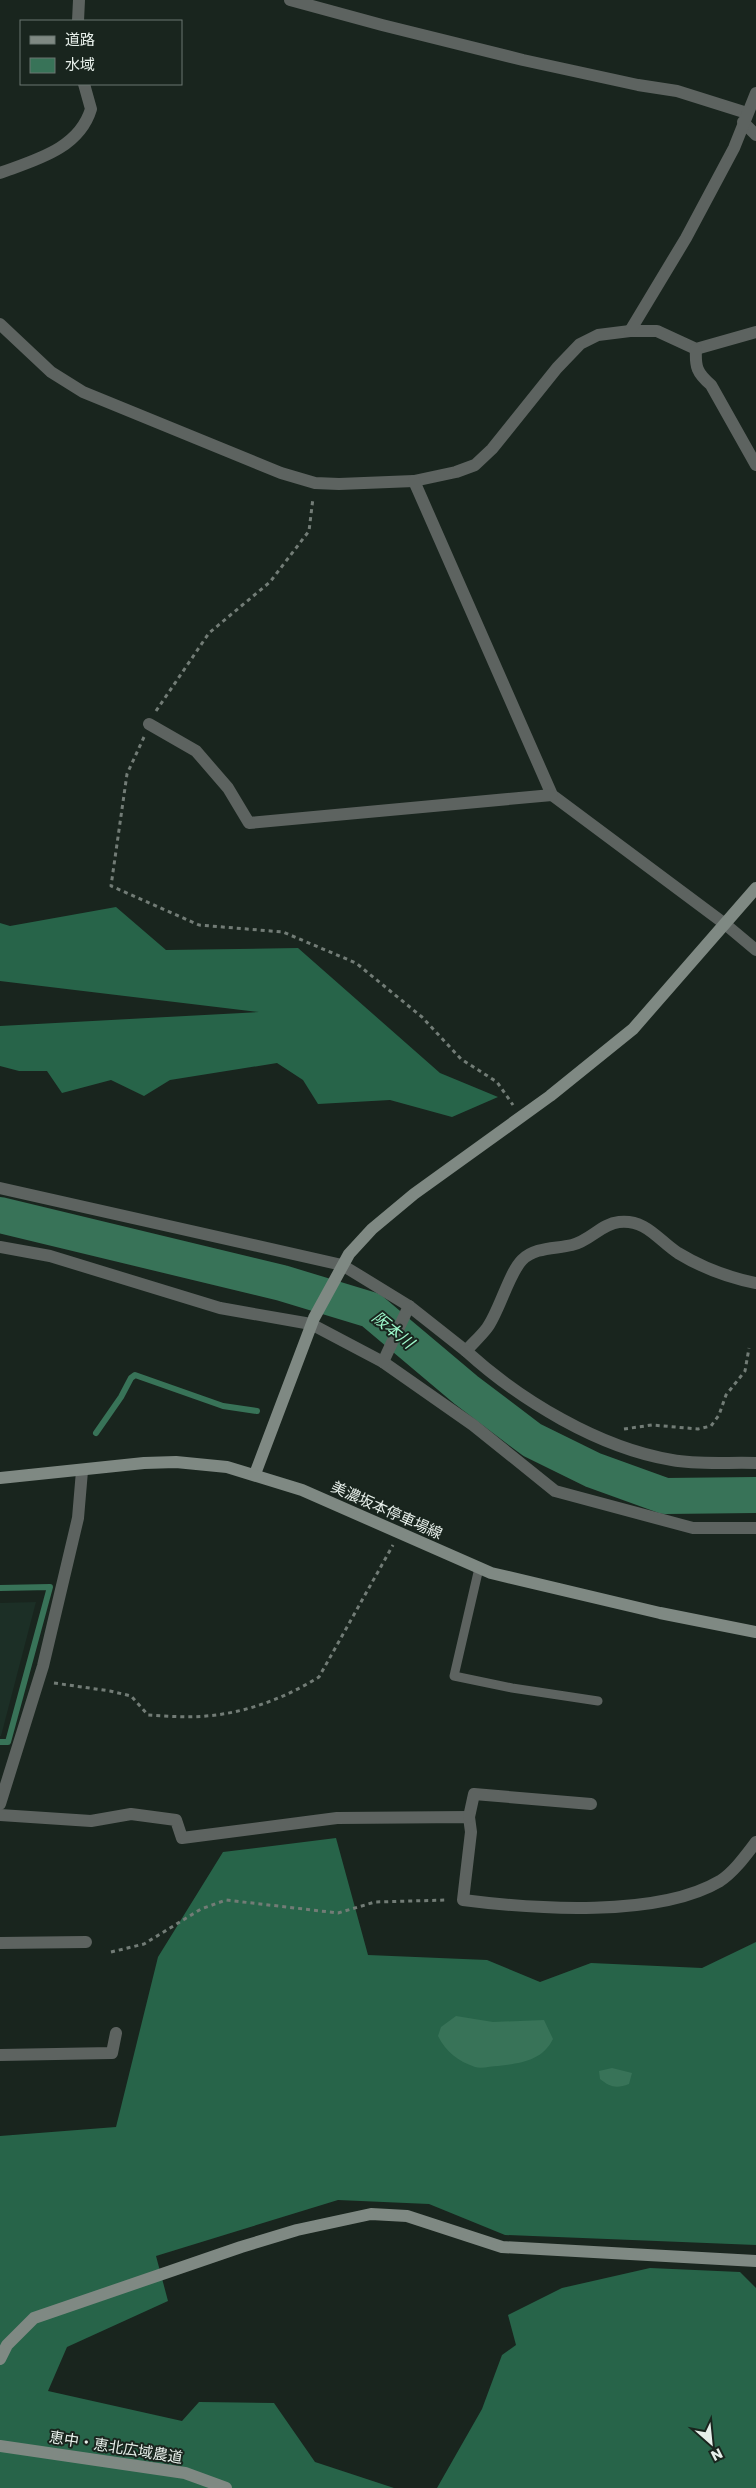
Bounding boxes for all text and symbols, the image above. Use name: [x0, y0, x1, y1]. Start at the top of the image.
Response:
legend: [20, 20, 182, 85]
text: 道路: [65, 29, 95, 50]
text: 水域: [65, 54, 95, 75]
water label: 阪本川: [367, 1306, 420, 1355]
street label: 美濃坂本停車場線: [328, 1476, 446, 1544]
north arrow: [686, 2418, 736, 2468]
street label: 恵中・恵北広域農道: [48, 2426, 184, 2468]
text: N: [708, 2443, 726, 2466]

